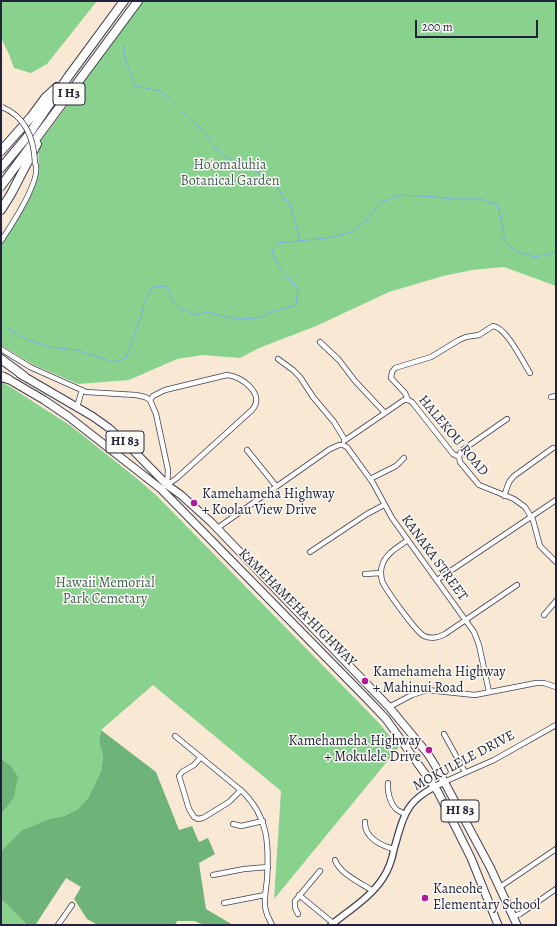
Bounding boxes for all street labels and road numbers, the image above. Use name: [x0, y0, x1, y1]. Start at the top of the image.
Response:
road number: I H3: [53, 83, 85, 105]
street label: HALEKOU ROAD: [414, 392, 492, 480]
road number: HI 83: [106, 431, 144, 453]
street label: KANAKA STREET: [397, 512, 471, 604]
street label: KAMEHAMEHA HIGHWAY: [234, 545, 360, 671]
street label: MOKULELE DRIVE: [410, 727, 518, 795]
road number: HI 83: [441, 800, 479, 822]

